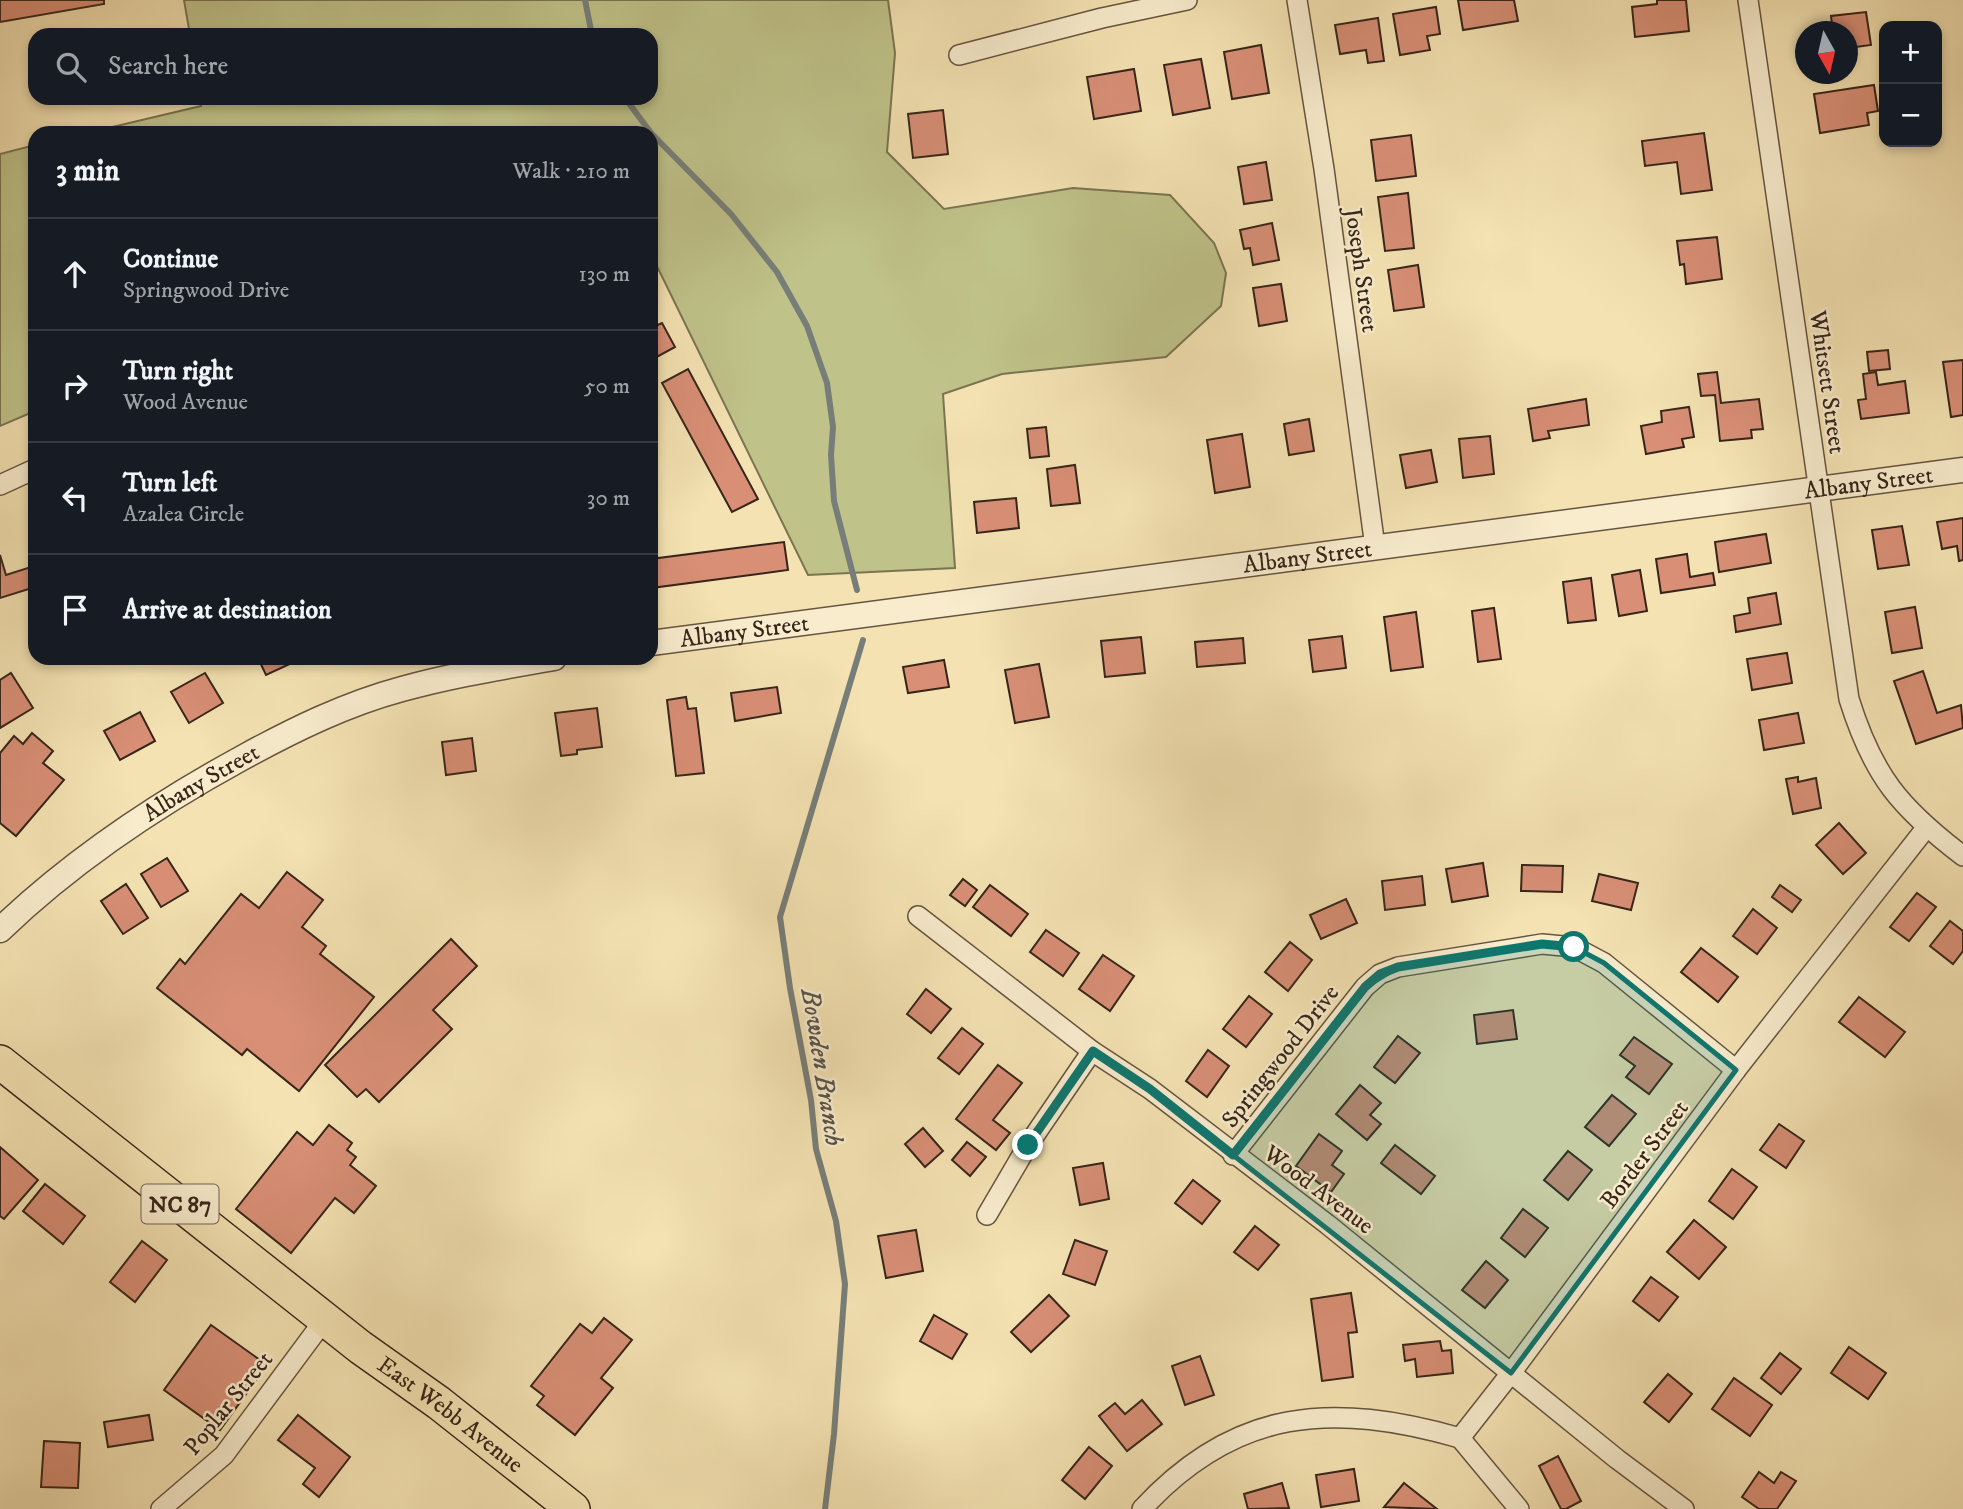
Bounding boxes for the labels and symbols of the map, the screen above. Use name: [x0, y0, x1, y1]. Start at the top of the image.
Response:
north arrow: [1795, 21, 1858, 84]
street label: Joseph Street: [1337, 204, 1385, 335]
street label: Whitsett Street: [1802, 308, 1852, 456]
street label: Albany Street: [1802, 460, 1935, 507]
street label: Albany Street: [1241, 534, 1374, 581]
street label: Albany Street: [678, 608, 811, 655]
street label: Albany Street: [138, 737, 265, 829]
route start: [1558, 931, 1589, 962]
street label: Springwood Drive: [1216, 979, 1346, 1134]
water label: Bowden Branch: [793, 985, 850, 1149]
street label: Border Street: [1594, 1094, 1696, 1215]
route end: [1012, 1129, 1043, 1160]
street label: Wood Avenue: [1256, 1138, 1380, 1241]
road number: NC 87: [142, 1184, 218, 1224]
street label: Poplar Street: [178, 1345, 280, 1462]
street label: East Webb Avenue: [371, 1350, 529, 1480]

